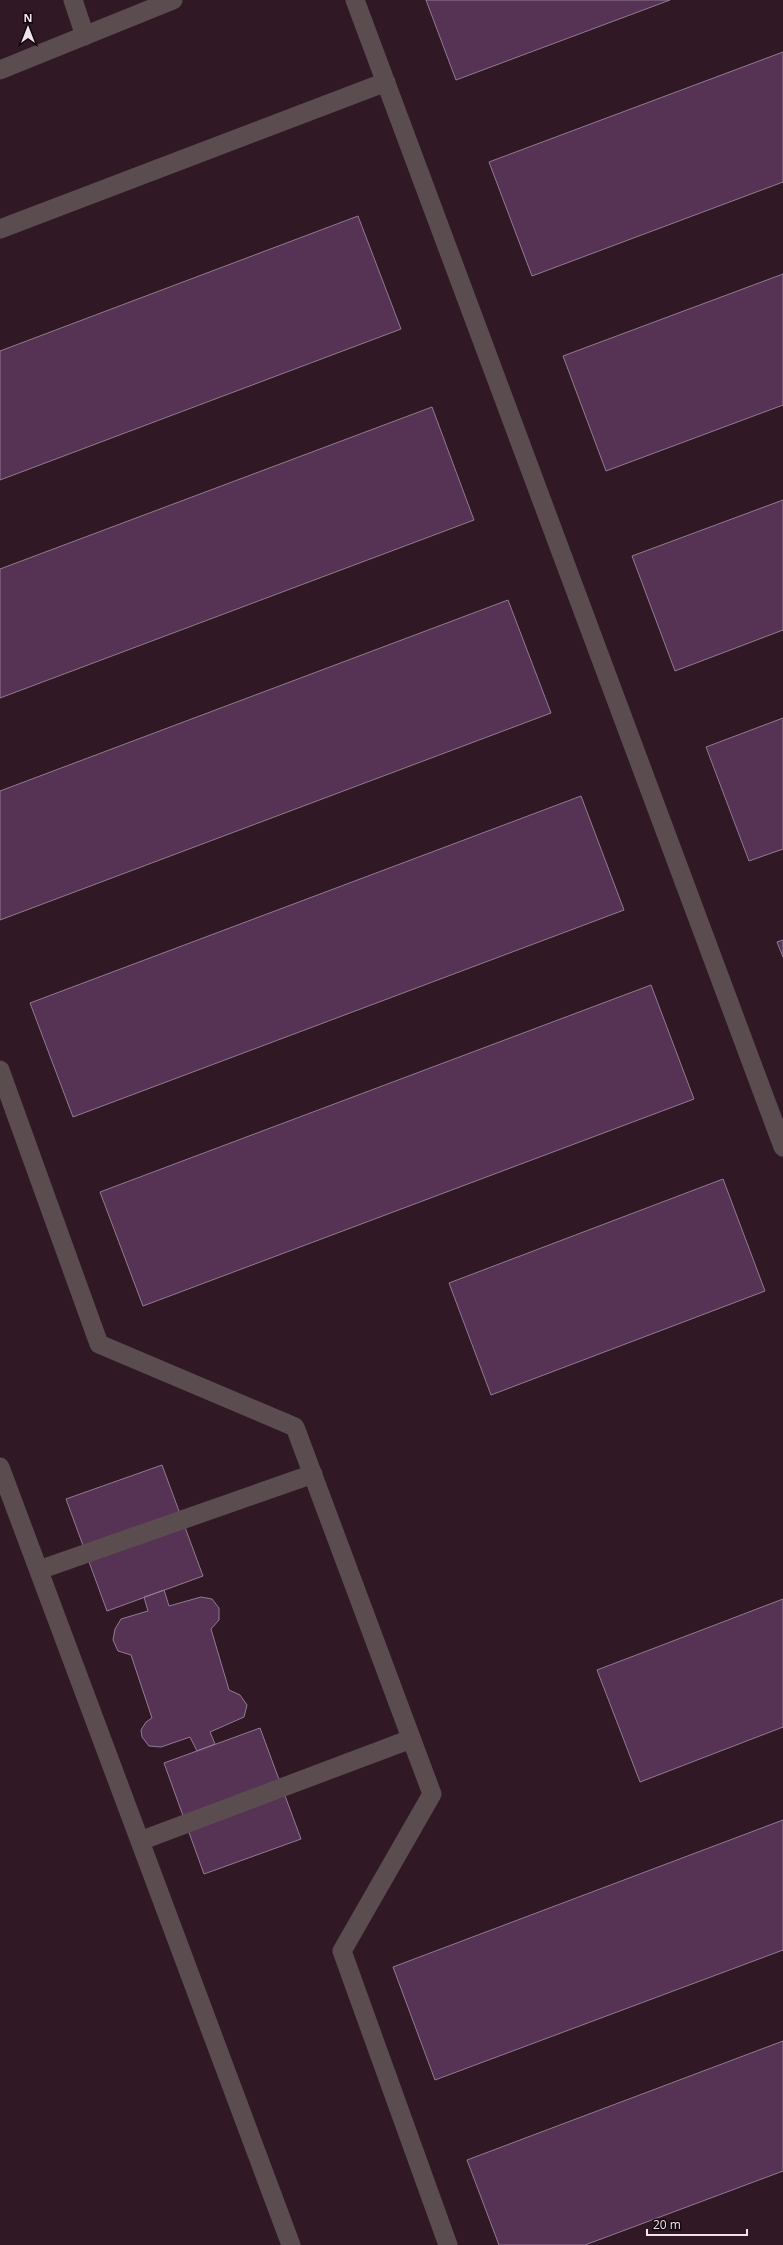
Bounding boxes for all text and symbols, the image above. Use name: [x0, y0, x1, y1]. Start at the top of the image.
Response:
north arrow: [8, 8, 48, 48]
text: N: [24, 10, 32, 25]
scale bar: [647, 2211, 747, 2237]
text: 20 m: [653, 2216, 681, 2233]

